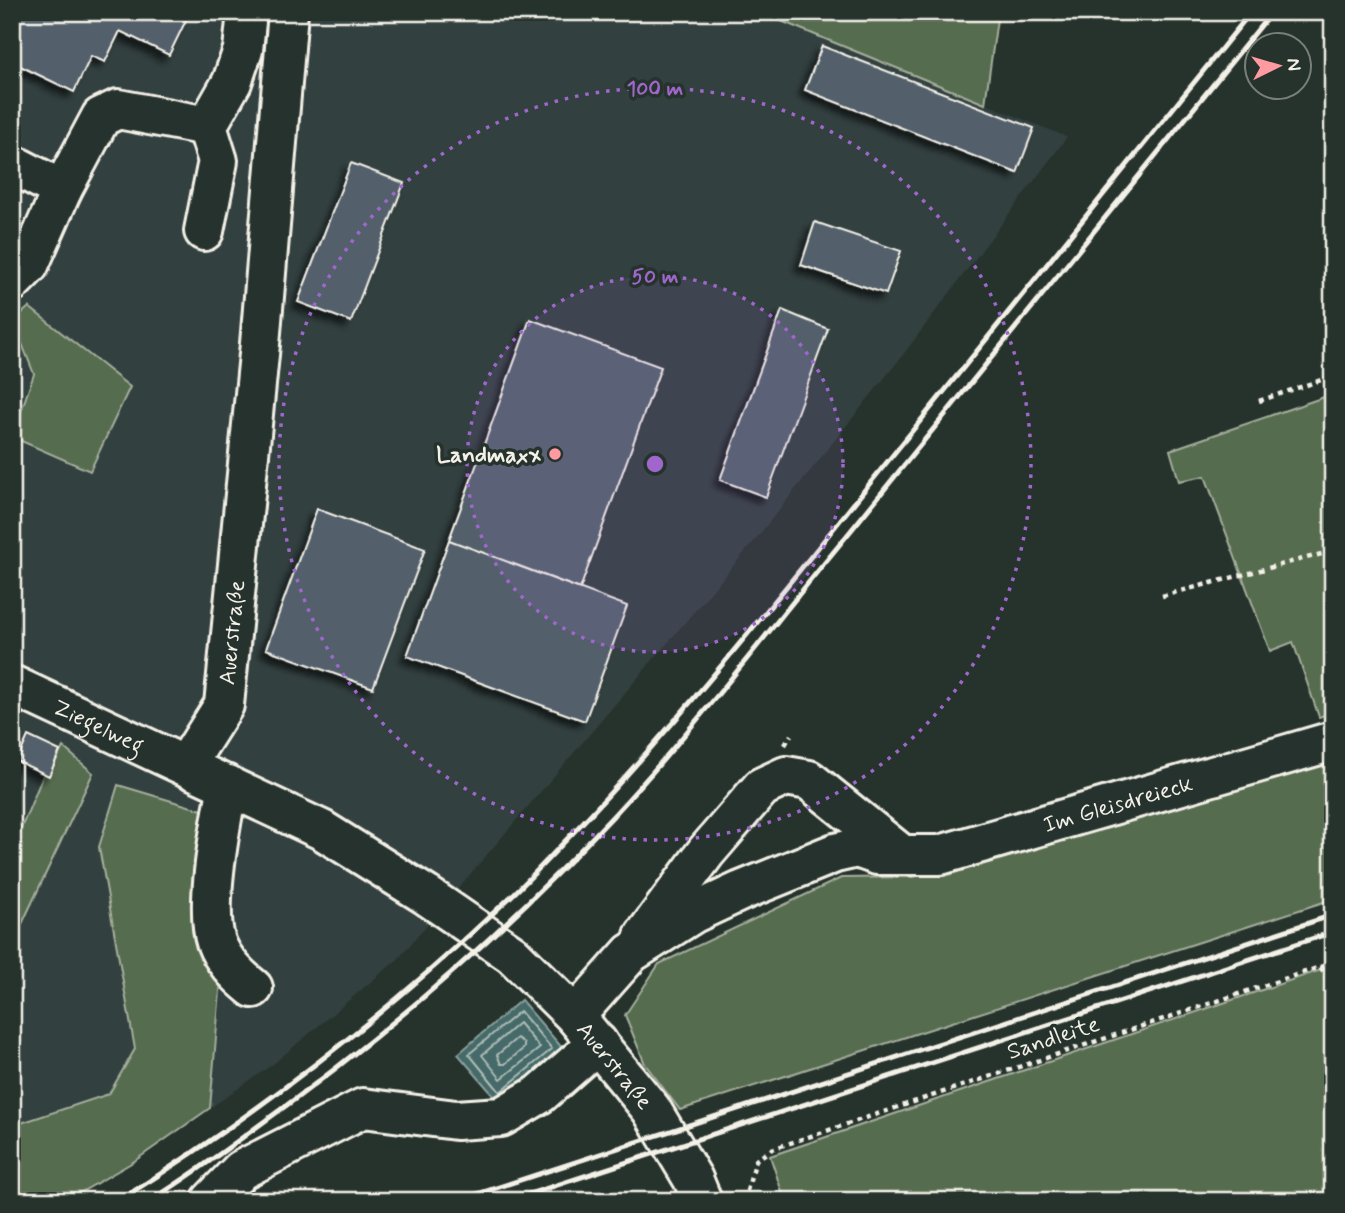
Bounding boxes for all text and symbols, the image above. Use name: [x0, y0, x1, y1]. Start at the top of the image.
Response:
north arrow: [1244, 32, 1314, 102]
text: N: [1280, 57, 1306, 72]
text: 100 m: [627, 75, 683, 103]
text: 50 m: [632, 263, 679, 291]
place label: Landmaxx: [436, 441, 541, 471]
marker: Landmaxx: [547, 446, 563, 462]
centre of rings: [643, 452, 667, 476]
street label: Auerstraße: [213, 579, 253, 686]
street label: Ziegelweg: [48, 693, 148, 763]
street label: Im Gleisdreieck: [1040, 770, 1196, 841]
street label: Sandleite: [1004, 1010, 1104, 1068]
street label: Auerstraße: [569, 1016, 658, 1117]

